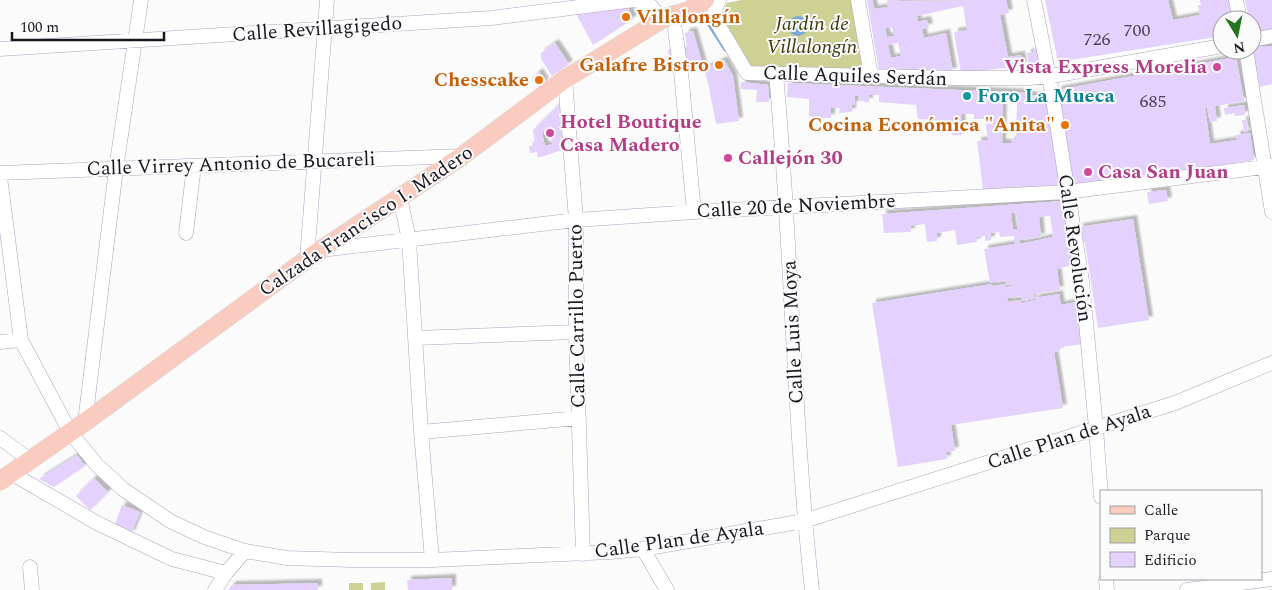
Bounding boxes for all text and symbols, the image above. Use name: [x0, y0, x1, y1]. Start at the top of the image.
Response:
place label: Villalongín: [636, 2, 741, 32]
street label: Calle Revillagigedo: [231, 8, 403, 50]
park label: Jardín de Villalongín: [767, 9, 858, 62]
scale bar: [12, 10, 165, 42]
north arrow: [1212, 10, 1262, 60]
marker: Villalongín: [620, 11, 632, 23]
text: 100 m: [20, 16, 59, 39]
house number: 700: [1124, 17, 1151, 44]
house number: 726: [1084, 26, 1111, 53]
text: N: [1232, 36, 1247, 59]
place label: Galafre Bistro: [579, 50, 709, 80]
place label: Vista Express Morelia: [1004, 52, 1208, 82]
street label: Calle Aquiles Serdán: [762, 58, 948, 94]
marker: Galafre Bistro: [713, 59, 725, 71]
marker: Vista Express Morelia: [1211, 61, 1223, 73]
place label: Chesscake: [434, 65, 529, 95]
marker: Chesscake: [533, 74, 545, 86]
place label: Foro La Mueca: [977, 81, 1115, 111]
house number: 685: [1140, 88, 1167, 115]
marker: Foro La Mueca: [961, 90, 973, 102]
place label: Hotel Boutique Casa Madero: [560, 107, 702, 160]
place label: Cocina Económica "Anita": [808, 110, 1055, 140]
marker: Cocina Económica "Anita": [1059, 119, 1071, 131]
marker: Hotel Boutique Casa Madero: [544, 127, 556, 139]
street label: Calzada Francisco I. Madero: [253, 138, 479, 304]
place label: Callejón 30: [738, 143, 843, 173]
street label: Calle Virrey Antonio de Bucareli: [86, 144, 376, 184]
marker: Callejón 30: [722, 152, 734, 164]
place label: Casa San Juan: [1098, 157, 1229, 187]
marker: Casa San Juan: [1082, 166, 1094, 178]
street label: Calle Revolución: [1050, 172, 1100, 324]
street label: Calle 20 de Noviembre: [696, 186, 896, 226]
street label: Calle Carrillo Puerto: [560, 224, 594, 408]
street label: Calle Luis Moya: [774, 259, 812, 405]
street label: Calle Plan de Ayala: [983, 396, 1155, 478]
legend: [1100, 490, 1262, 580]
text: Calle: [1144, 499, 1178, 522]
street label: Calle Plan de Ayala: [592, 513, 766, 567]
text: Parque: [1144, 524, 1191, 547]
text: Edificio: [1144, 549, 1197, 572]

